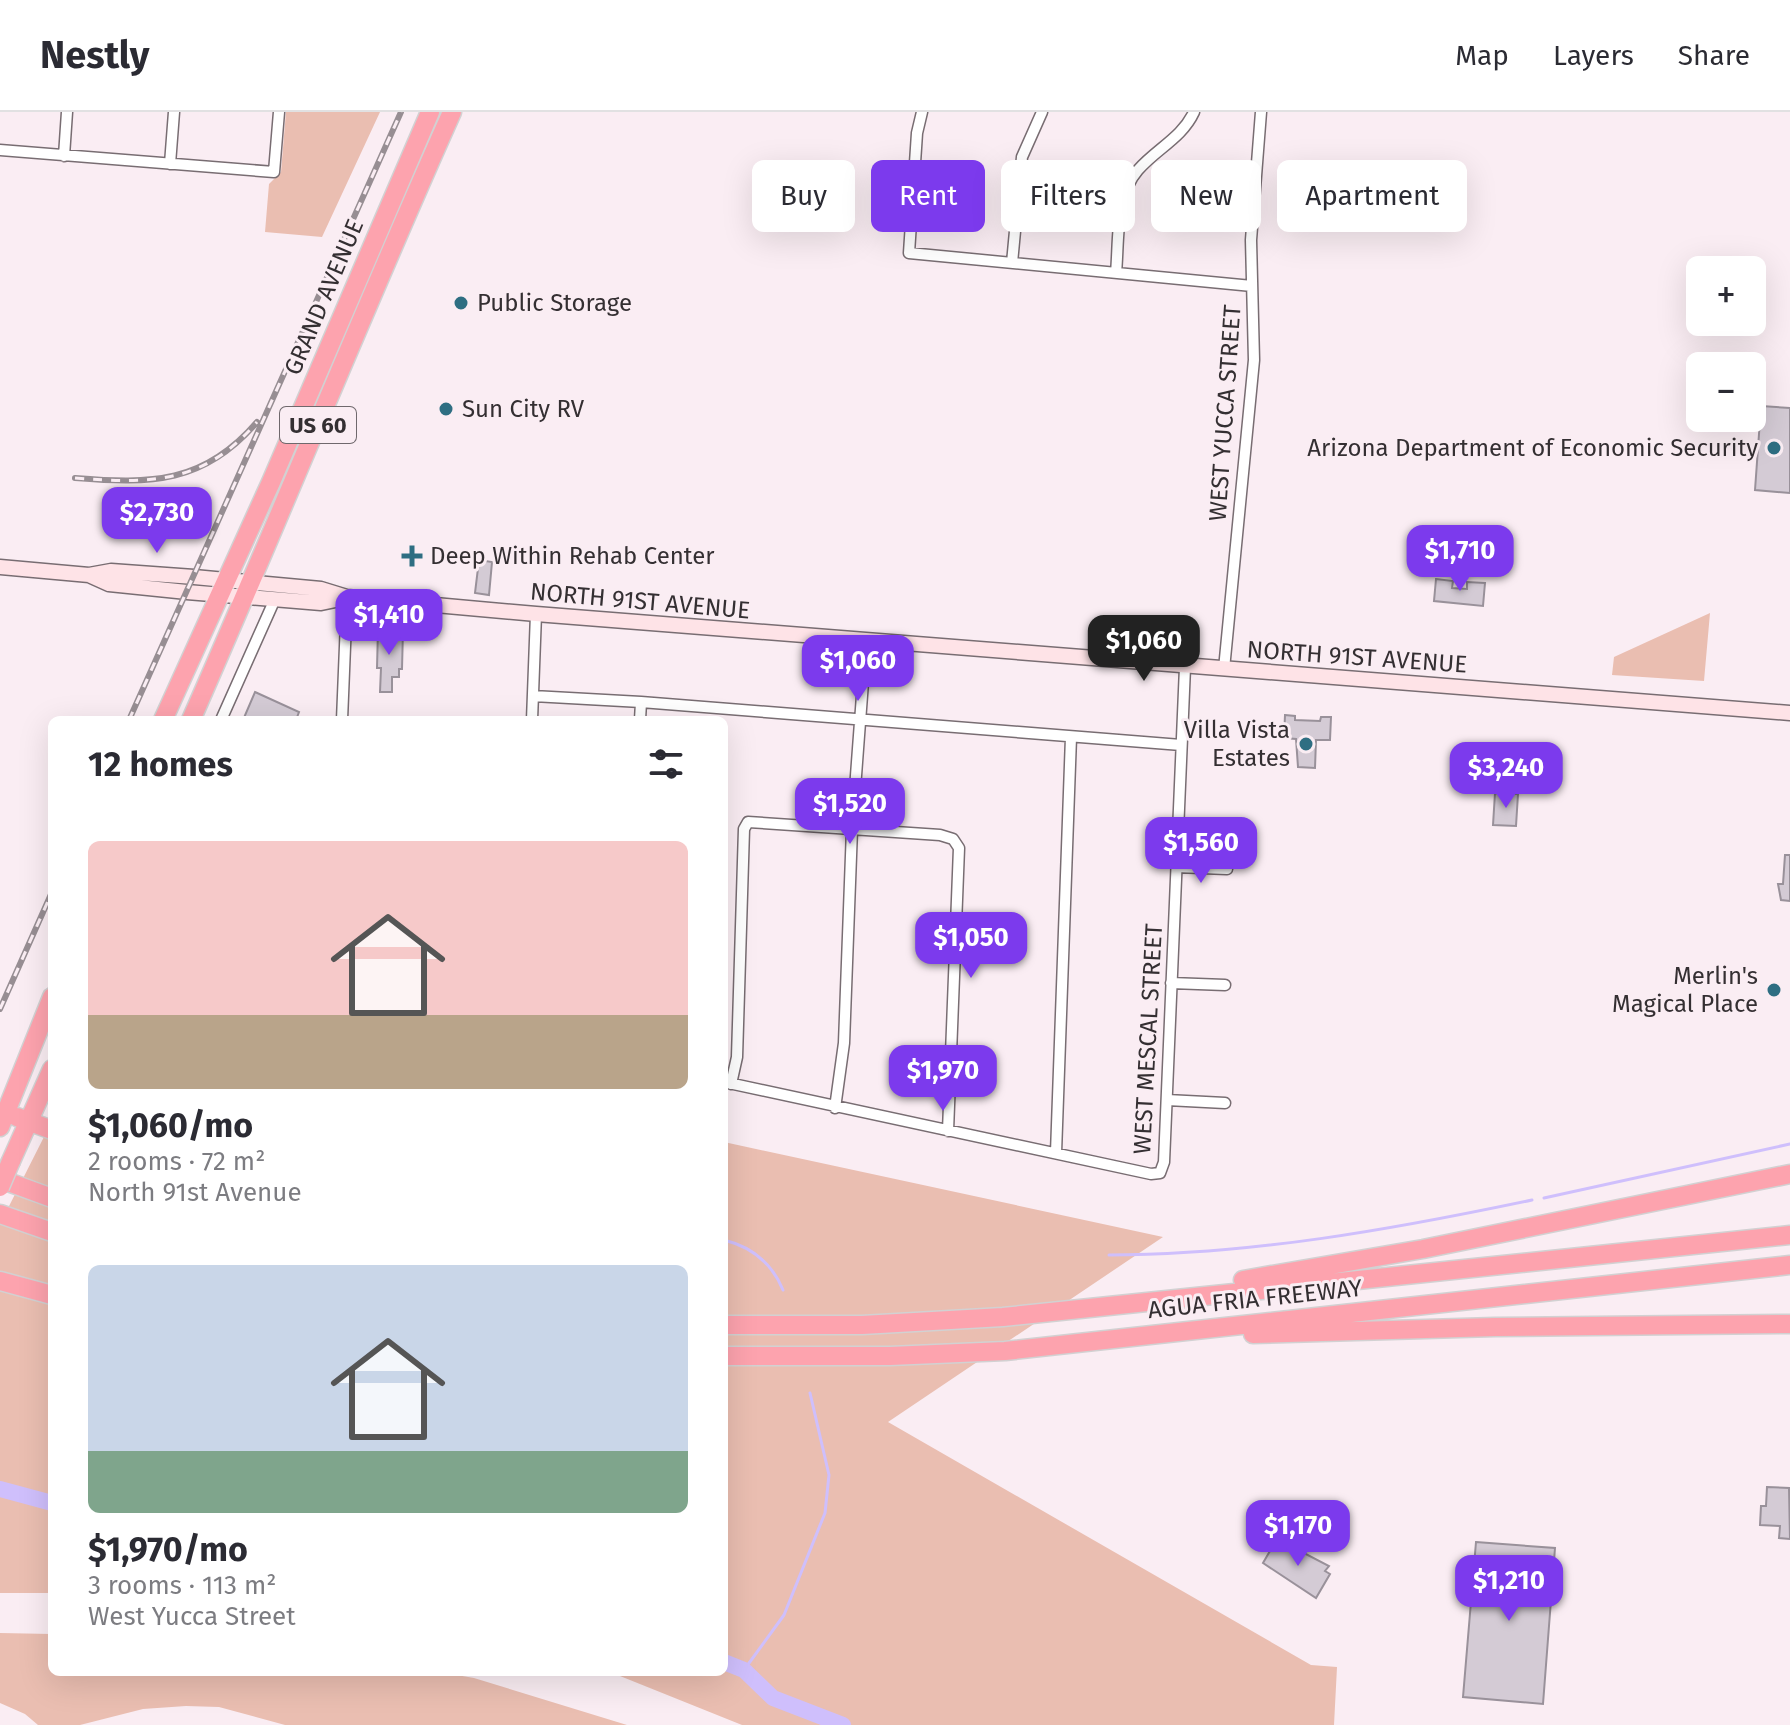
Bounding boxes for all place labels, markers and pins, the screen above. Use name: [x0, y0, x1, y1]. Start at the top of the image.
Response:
place label: Public Storage: [477, 289, 632, 317]
marker: Public Storage: [452, 294, 470, 312]
place label: Sun City RV: [462, 395, 585, 423]
marker: Sun City RV: [437, 400, 455, 418]
place label: Arizona Department of Economic Security: [1307, 434, 1758, 462]
marker: Arizona Department of Economic Security: [1765, 439, 1783, 457]
pin: $2,730: [92, 487, 222, 555]
pin: $1,710: [1395, 525, 1525, 593]
place label: Deep Within Rehab Center: [430, 542, 715, 570]
marker: Deep Within Rehab Center: [401, 545, 423, 567]
pin: $1,410: [324, 589, 454, 657]
pin: $1,060: [1079, 615, 1209, 683]
pin: $1,060: [793, 635, 923, 703]
place label: Villa Vista Estates: [1184, 716, 1290, 772]
marker: Villa Vista Estates: [1297, 735, 1315, 753]
pin: $3,240: [1441, 742, 1571, 810]
pin: $1,520: [785, 778, 915, 846]
pin: $1,560: [1136, 817, 1266, 885]
pin: $1,050: [906, 912, 1036, 980]
place label: Merlin's Magical Place: [1612, 962, 1758, 1018]
marker: Merlin's Magical Place: [1765, 981, 1783, 999]
pin: $1,970: [878, 1045, 1008, 1113]
pin: $1,170: [1233, 1500, 1363, 1568]
pin: $1,210: [1444, 1555, 1574, 1623]

